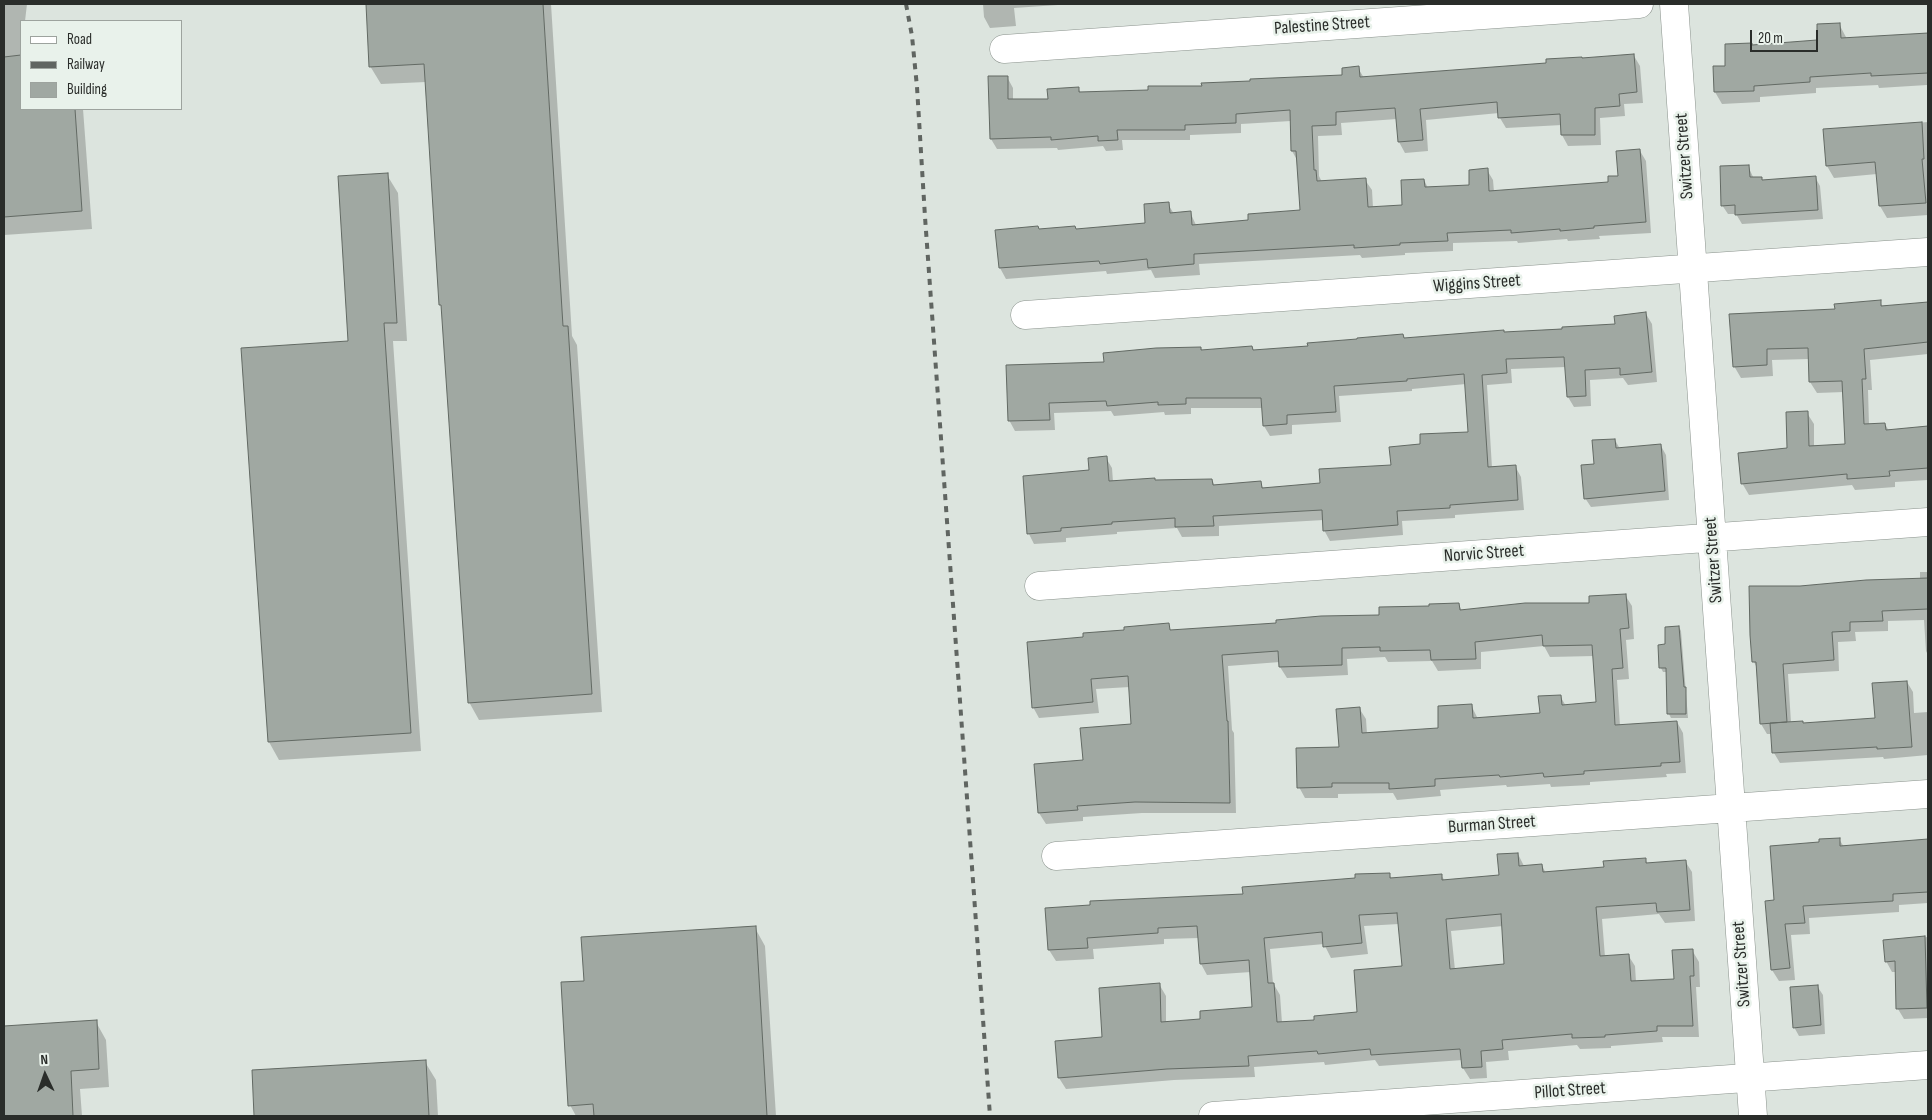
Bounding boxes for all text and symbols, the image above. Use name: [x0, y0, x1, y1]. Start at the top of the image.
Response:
street label: Palestine Street: [1273, 12, 1371, 40]
legend: [20, 20, 182, 110]
scale bar: [1752, 20, 1820, 52]
text: 20 m: [1758, 29, 1783, 48]
text: Road: [67, 30, 92, 49]
text: Railway: [67, 55, 105, 74]
text: Building: [67, 80, 107, 99]
street label: Switzer Street: [1671, 112, 1699, 200]
street label: Wiggins Street: [1432, 270, 1522, 298]
street label: Switzer Street: [1700, 516, 1728, 604]
street label: Norvic Street: [1443, 540, 1525, 568]
street label: Burman Street: [1447, 811, 1537, 839]
street label: Switzer Street: [1728, 920, 1756, 1008]
north arrow: [20, 1050, 70, 1100]
text: N: [40, 1051, 48, 1068]
street label: Pillot Street: [1534, 1078, 1606, 1104]

